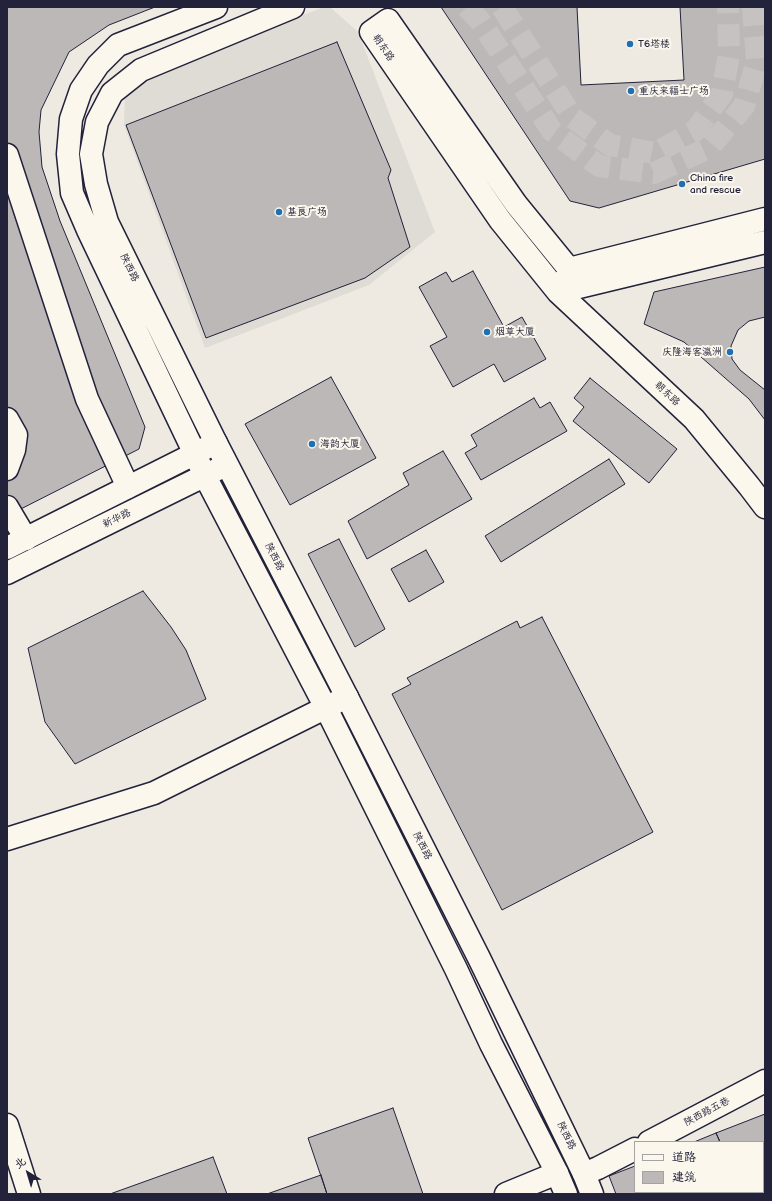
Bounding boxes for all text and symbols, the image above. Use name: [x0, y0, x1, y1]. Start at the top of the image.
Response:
street label: 朝东路: [370, 32, 396, 64]
place label: T6塔楼: [638, 38, 670, 50]
marker: T6塔楼: [625, 39, 635, 49]
place label: 重庆来福士广场: [639, 85, 709, 97]
marker: 重庆来福士广场: [626, 86, 636, 96]
place label: China fire and rescue: [690, 172, 741, 196]
marker: China fire and rescue: [677, 179, 687, 189]
place label: 基良广场: [287, 206, 327, 218]
marker: 基良广场: [274, 207, 284, 217]
street label: 陕西路: [117, 252, 141, 284]
place label: 烟草大厦: [495, 326, 535, 338]
marker: 烟草大厦: [482, 327, 492, 337]
place label: 庆隆海客瀛洲: [662, 346, 722, 358]
marker: 庆隆海客瀛洲: [725, 347, 735, 357]
street label: 朝东路: [652, 379, 682, 409]
place label: 海韵大厦: [320, 438, 360, 450]
marker: 海韵大厦: [307, 439, 317, 449]
street label: 新华路: [101, 507, 133, 531]
street label: 陕西路: [262, 541, 286, 573]
street label: 陕西路: [410, 830, 434, 862]
street label: 陕西路五巷: [682, 1095, 732, 1129]
street label: 陕西路: [554, 1120, 578, 1152]
legend: [634, 1141, 764, 1193]
text: 道路: [672, 1150, 696, 1165]
north arrow: [8, 1153, 48, 1193]
text: 北: [12, 1155, 29, 1172]
text: 建筑: [672, 1170, 696, 1185]

